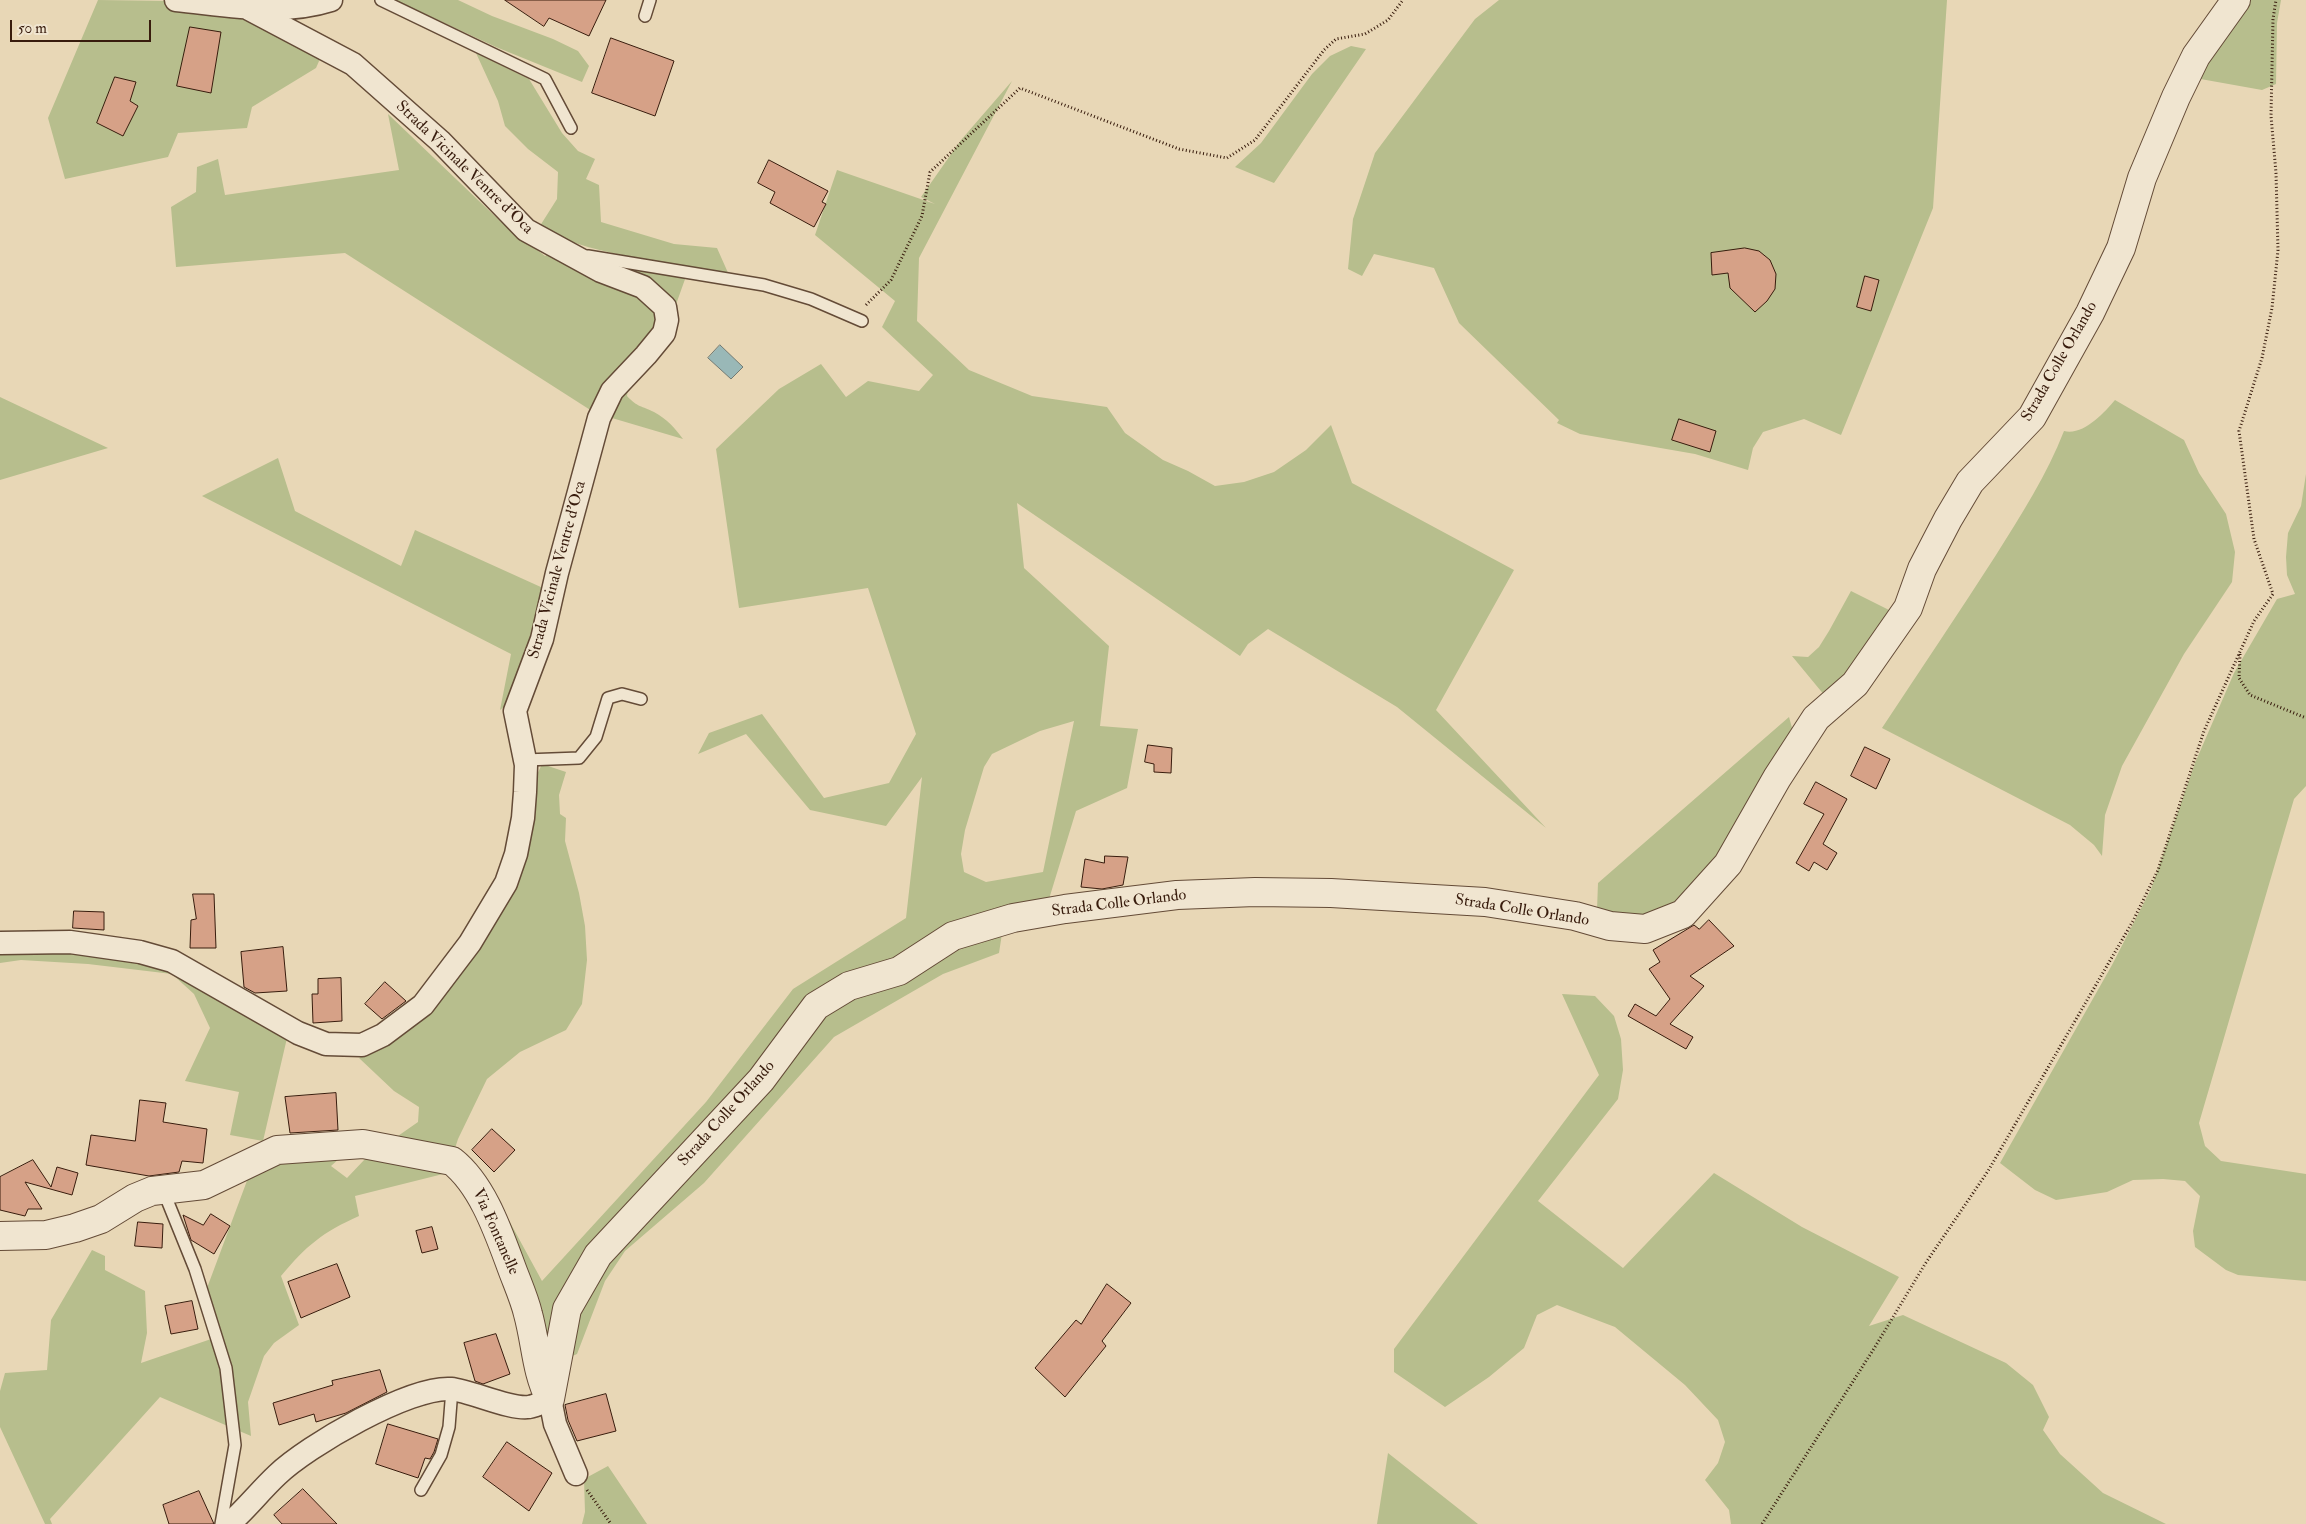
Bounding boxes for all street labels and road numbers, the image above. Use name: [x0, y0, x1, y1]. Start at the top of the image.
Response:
street label: Strada Vicinale Ventre d'Oca: [391, 97, 537, 239]
street label: Strada Colle Orlando: [2018, 299, 2102, 425]
street label: Strada Vicinale Ventre d'Oca: [525, 479, 591, 661]
street label: Strada Colle Orlando: [1051, 886, 1187, 922]
street label: Strada Colle Orlando: [1454, 891, 1590, 931]
street label: Strada Colle Orlando: [675, 1057, 779, 1171]
street label: Via Fontanelle: [467, 1186, 523, 1278]

